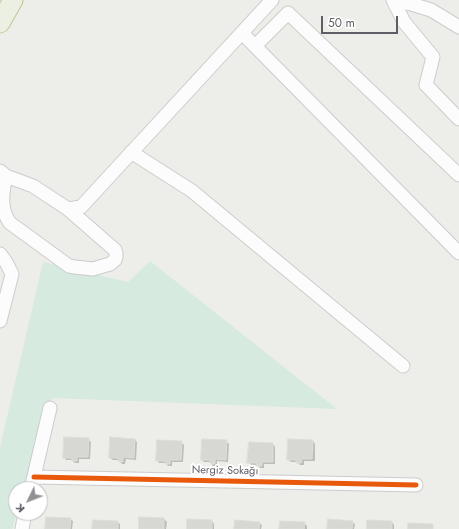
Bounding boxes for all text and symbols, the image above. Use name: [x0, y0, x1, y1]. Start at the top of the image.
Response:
scale bar: [323, 8, 400, 34]
text: 50 m: [328, 14, 355, 32]
street label: Nergiz Sokağı: [192, 464, 258, 478]
north arrow: [8, 481, 48, 521]
text: K: [11, 500, 28, 517]

